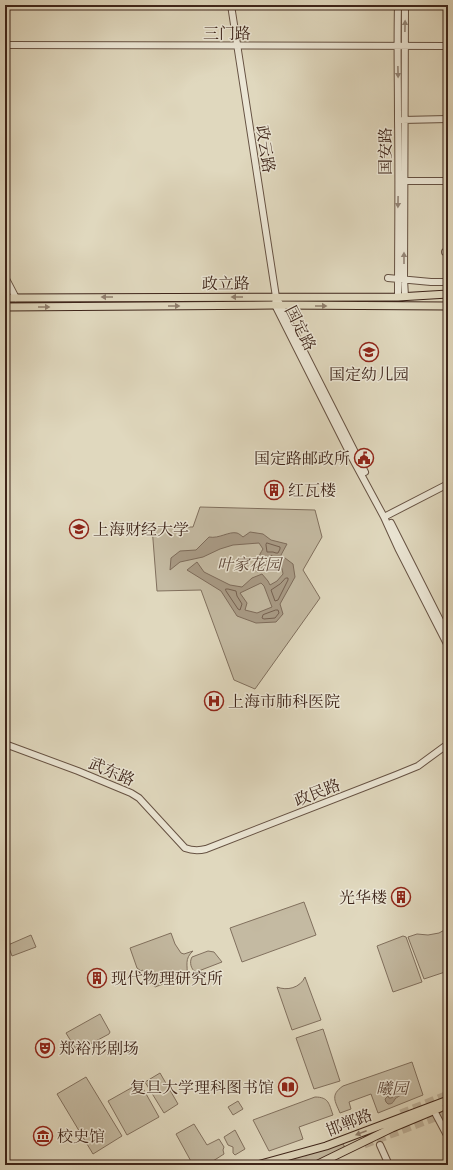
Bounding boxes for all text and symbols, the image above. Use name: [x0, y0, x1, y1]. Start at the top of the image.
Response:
one-way arrow: [401, 20, 408, 32]
street label: 三门路: [203, 25, 251, 43]
one-way arrow: [395, 66, 401, 79]
street label: 政云路: [252, 124, 278, 174]
street label: 国安路: [377, 127, 395, 175]
one-way arrow: [395, 196, 401, 209]
one-way arrow: [401, 251, 407, 264]
street label: 政立路: [202, 275, 250, 293]
one-way arrow: [100, 294, 113, 300]
one-way arrow: [230, 294, 243, 300]
one-way arrow: [168, 303, 181, 309]
street label: 国定路: [281, 303, 319, 354]
one-way arrow: [315, 303, 328, 309]
one-way arrow: [38, 304, 51, 310]
school or university icon: 国定幼儿园: [358, 341, 380, 363]
place label: 国定幼儿园: [329, 366, 409, 384]
public building icon: 国定路邮政所: [353, 447, 375, 469]
place label: 国定路邮政所: [254, 450, 350, 468]
building icon: 红瓦楼: [263, 479, 285, 501]
place label: 红瓦楼: [288, 482, 336, 500]
school or university icon: 上海财经大学: [68, 518, 90, 540]
place label: 上海财经大学: [93, 521, 189, 539]
park label: 叶家花园: [217, 556, 284, 574]
hospital icon: 上海市肺科医院: [203, 690, 225, 712]
place label: 上海市肺科医院: [228, 693, 340, 711]
street label: 武东路: [86, 754, 137, 790]
street label: 政民路: [292, 776, 343, 810]
building icon: 光华楼: [390, 886, 412, 908]
place label: 光华楼: [339, 889, 387, 907]
building icon: 现代物理研究所: [86, 967, 108, 989]
place label: 现代物理研究所: [111, 970, 223, 988]
theatre icon: 郑裕彤剧场‌: [34, 1037, 56, 1059]
place label: 郑裕彤剧场‌: [59, 1040, 139, 1058]
library icon: 复旦大学理科图书馆: [277, 1076, 299, 1098]
place label: 复旦大学理科图书馆: [130, 1079, 274, 1097]
park label: 曦园: [376, 1080, 411, 1098]
street label: 邯郸路: [324, 1106, 375, 1140]
museum icon: 校史馆: [32, 1125, 54, 1147]
place label: 校史馆: [57, 1128, 105, 1146]
one-way arrow: [355, 1130, 367, 1136]

